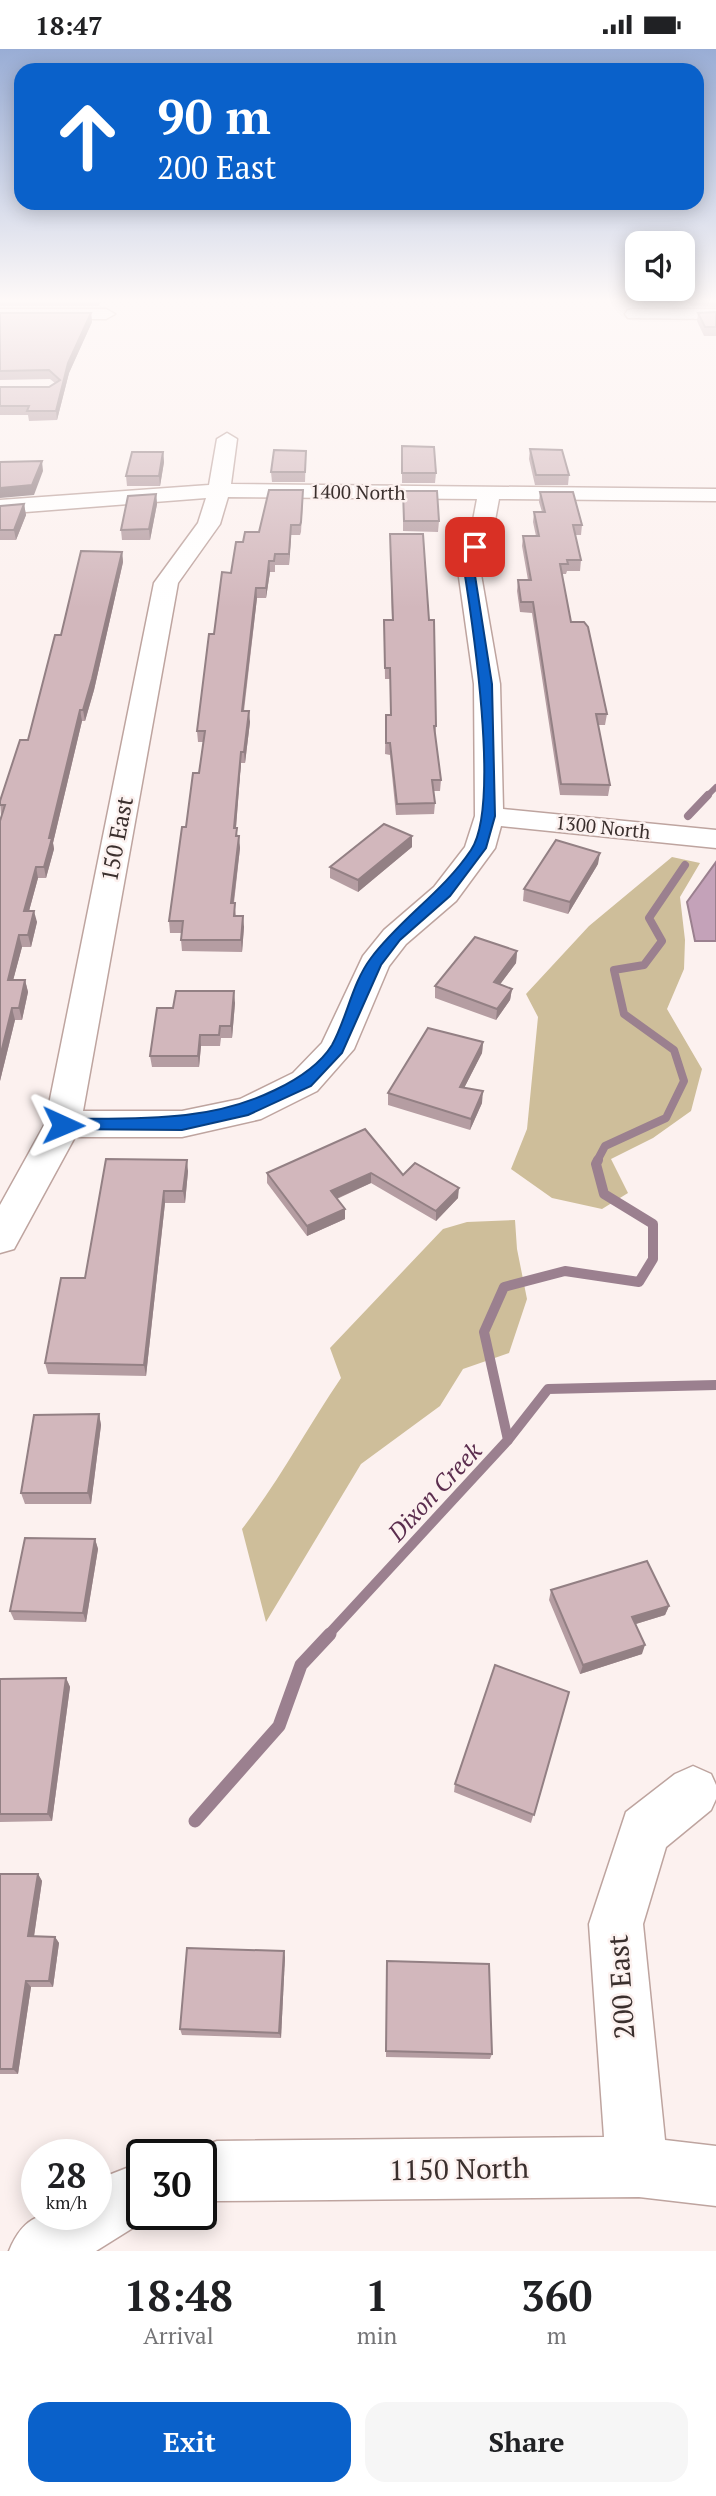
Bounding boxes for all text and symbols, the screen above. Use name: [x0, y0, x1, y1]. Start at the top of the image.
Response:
text: 18:47: [35, 8, 103, 42]
text: 90 m: [157, 83, 271, 148]
icon: ahead: [42, 91, 133, 182]
text: 200 East: [157, 146, 276, 188]
map controls: [625, 231, 695, 301]
button: sound: [625, 231, 695, 301]
street label: 1400 North: [310, 478, 406, 505]
pin: [445, 517, 505, 577]
icon: arrive: [456, 528, 494, 566]
street label: 150 East: [93, 793, 140, 884]
street label: 1300 North: [554, 809, 652, 844]
position arrow: [26, 1088, 100, 1162]
water label: Dixon Creek: [380, 1435, 488, 1548]
street label: 200 East: [598, 1933, 643, 2040]
speed limit sign: 30: [126, 2139, 217, 2230]
street label: 1150 North: [389, 2149, 529, 2188]
text: 28: [47, 2152, 86, 2198]
text: km/h: [46, 2190, 87, 2214]
text: 18:48: [124, 2267, 233, 2323]
text: 1: [365, 2267, 389, 2323]
text: 360: [521, 2267, 592, 2323]
text: Arrival: [143, 2320, 214, 2351]
text: min: [357, 2320, 397, 2351]
text: m: [547, 2320, 567, 2351]
button: Exit: [28, 2402, 351, 2482]
button: Share: [365, 2402, 688, 2482]

